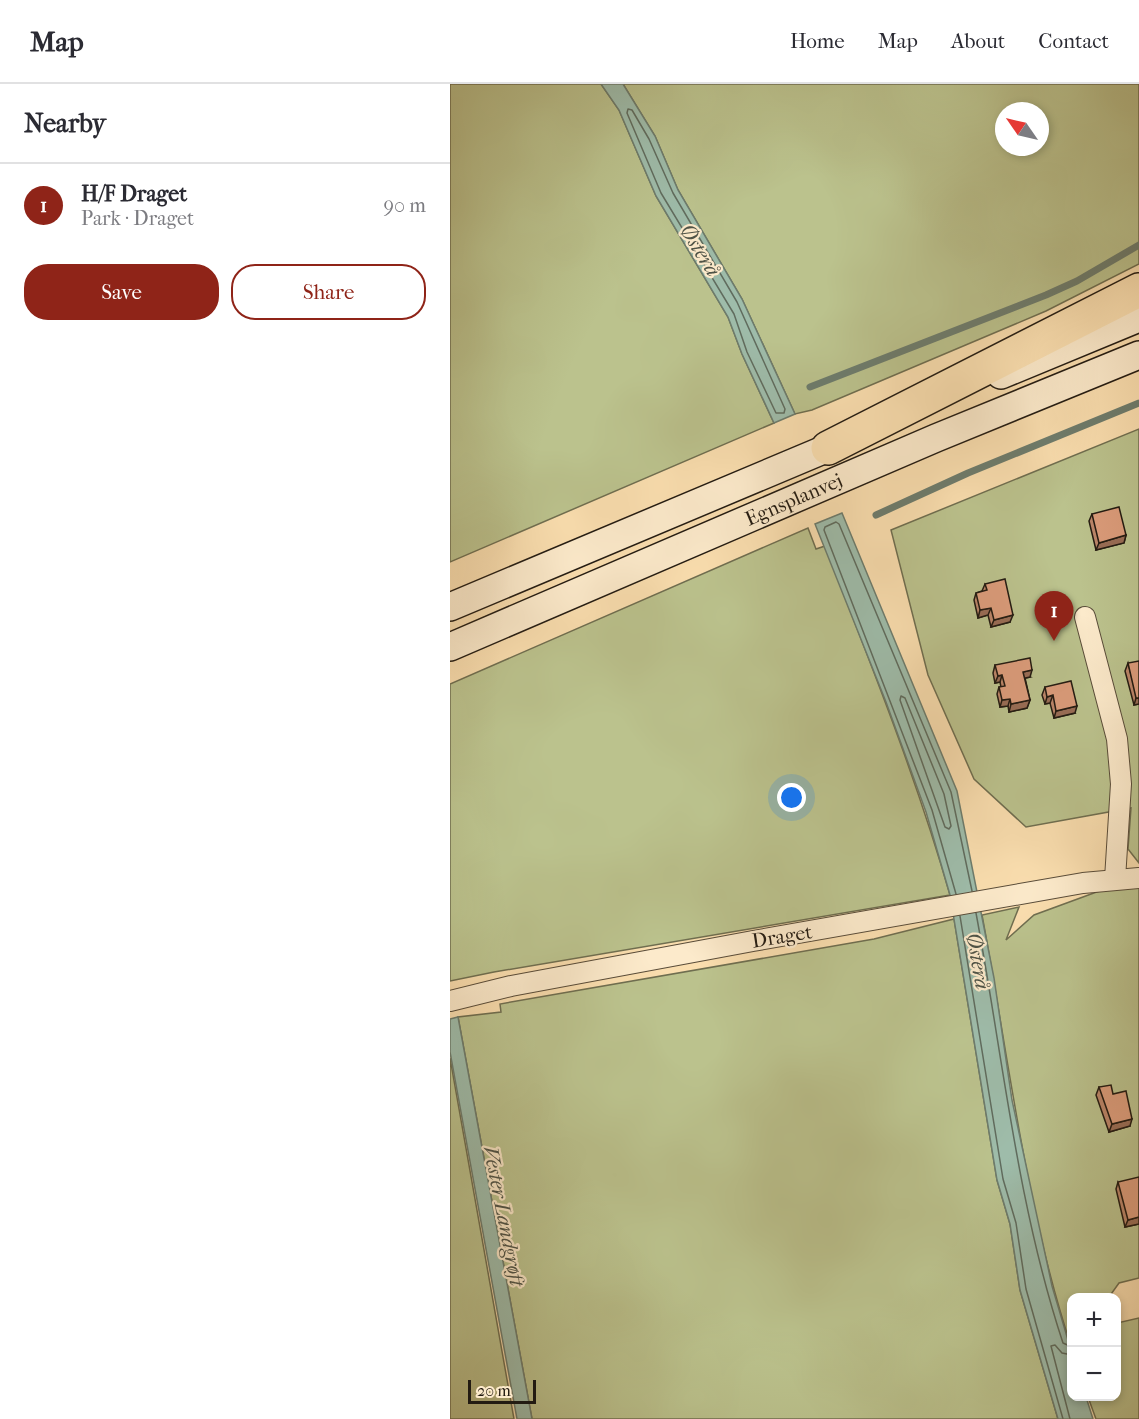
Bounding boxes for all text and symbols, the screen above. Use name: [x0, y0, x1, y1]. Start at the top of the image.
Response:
text: Map: [30, 25, 84, 58]
text: Home: [790, 29, 845, 53]
text: Map: [878, 29, 918, 53]
text: About: [951, 29, 1005, 53]
text: Contact: [1038, 29, 1109, 53]
north arrow: [995, 102, 1049, 156]
text: Nearby: [24, 108, 106, 139]
text: H/F Draget: [81, 181, 187, 207]
text: 1: [40, 194, 47, 217]
text: 90 m: [384, 194, 426, 217]
text: Park · Draget: [81, 207, 194, 230]
water label: Østerå: [675, 219, 725, 281]
button: Save: [24, 264, 219, 320]
button: Share: [231, 264, 426, 320]
street label: Egnsplanvej: [742, 469, 846, 531]
pin: 1: [1034, 592, 1074, 641]
your location: [777, 783, 806, 812]
street label: Draget: [750, 920, 814, 953]
water label: Østerå: [961, 931, 995, 991]
water label: Vester Landgrøft: [479, 1144, 530, 1290]
map controls: [1067, 1293, 1121, 1401]
button: +: [1067, 1293, 1121, 1347]
button: −: [1067, 1347, 1121, 1401]
scale bar: [468, 1377, 536, 1404]
text: 20 m: [477, 1381, 511, 1400]

